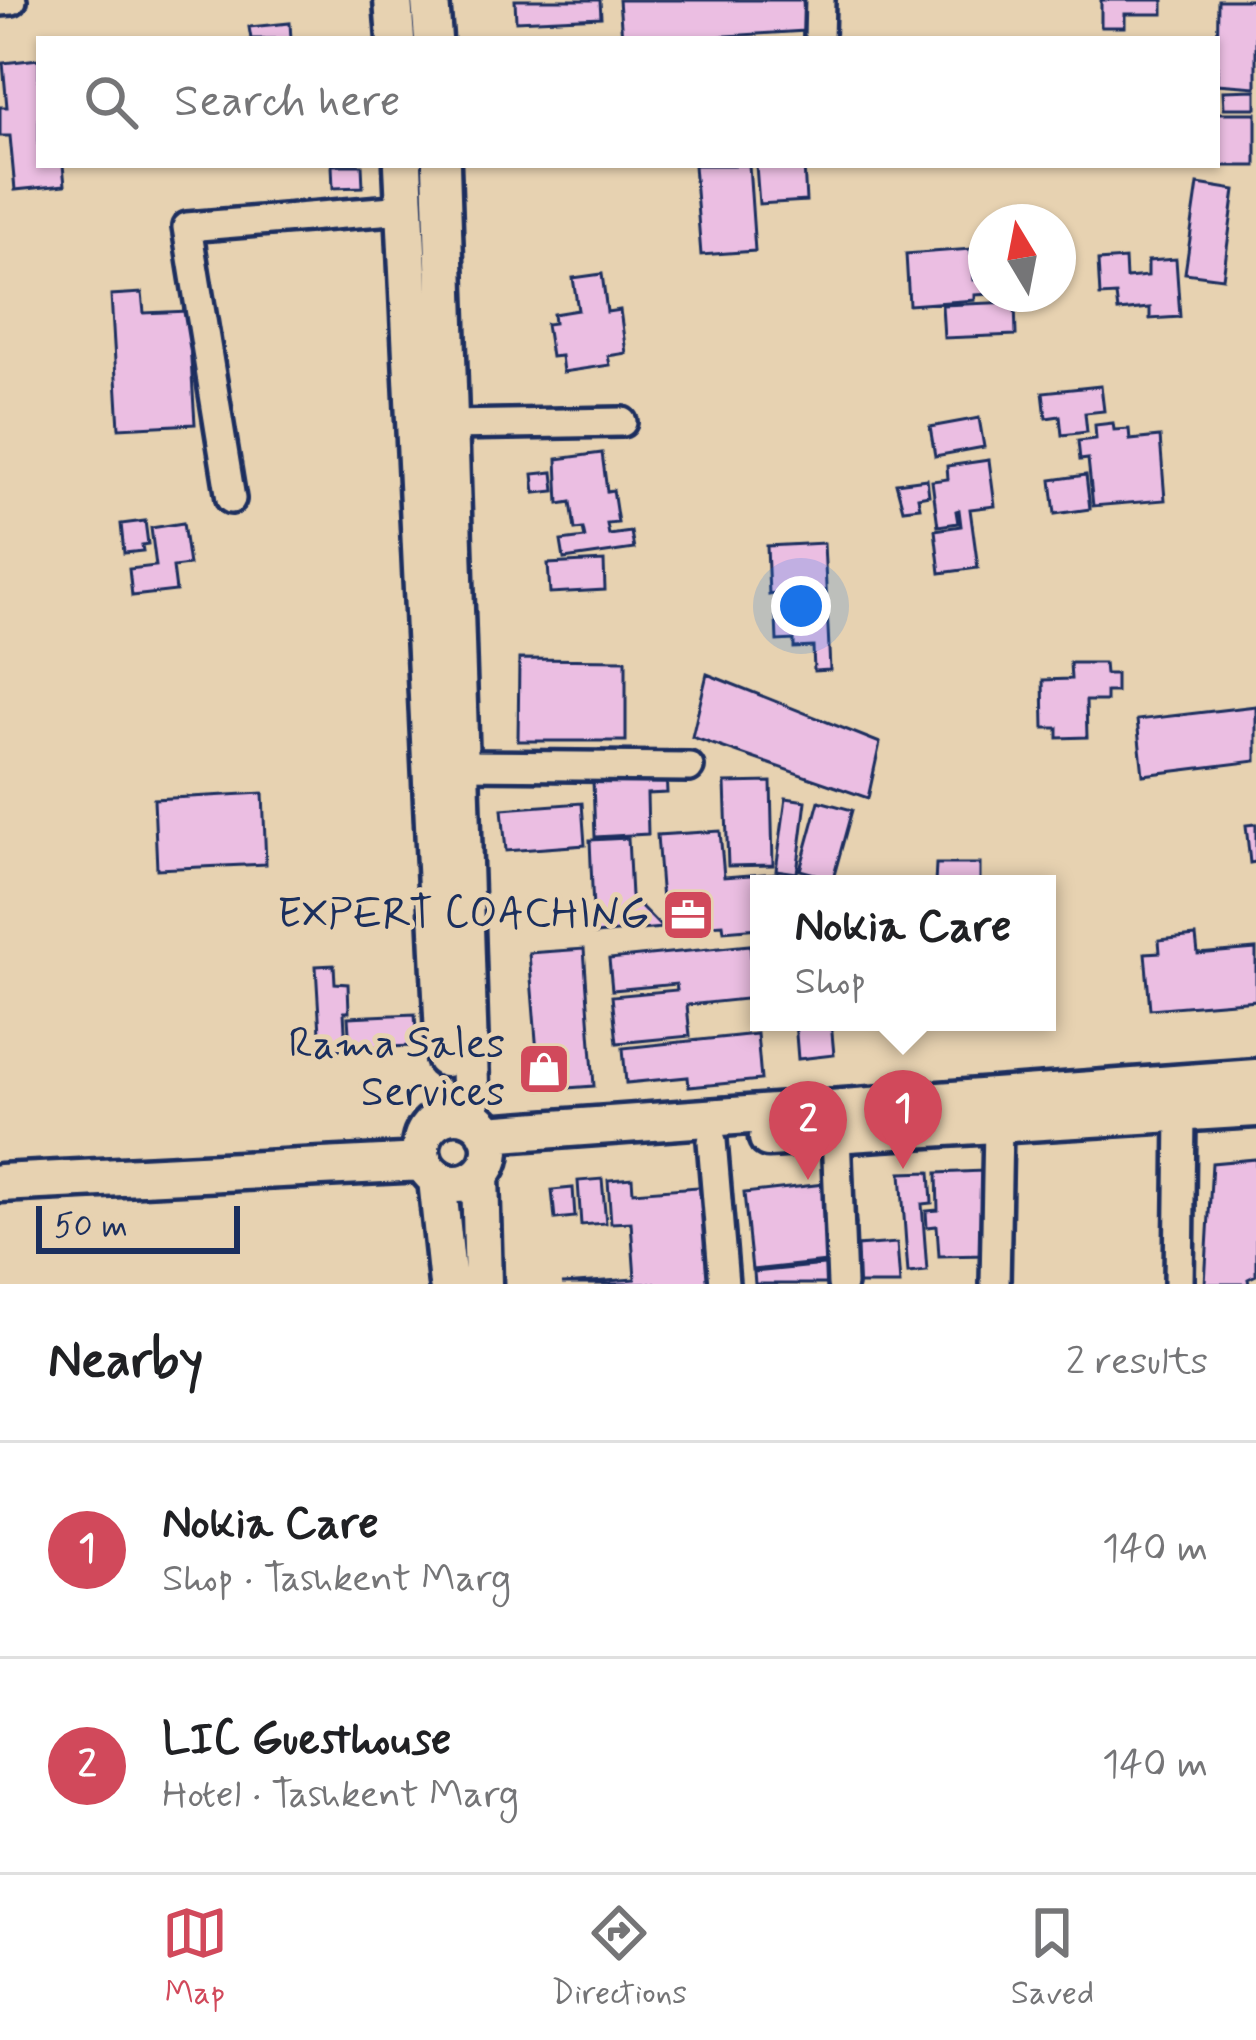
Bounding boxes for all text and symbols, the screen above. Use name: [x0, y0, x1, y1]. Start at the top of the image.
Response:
search box: [36, 36, 1220, 168]
icon: search: [78, 69, 144, 135]
text: Search here: [174, 73, 401, 132]
north arrow: [968, 204, 1076, 312]
your location: [771, 576, 831, 636]
popup: [750, 875, 1056, 1031]
office icon: EXPERT COACHING: [660, 887, 716, 943]
place label: EXPERT COACHING: [277, 888, 649, 943]
text: Nokia Care: [795, 898, 1011, 957]
text: Shop: [795, 957, 866, 1008]
place label: Rama Sales Services: [288, 1018, 505, 1121]
shop icon: Rama Sales Services: [516, 1041, 572, 1097]
pin: 1: [864, 1070, 942, 1169]
pin: 2: [769, 1081, 847, 1180]
scale bar: [36, 1200, 240, 1253]
text: 50 m: [54, 1205, 128, 1249]
text: Nearby: [48, 1329, 203, 1395]
text: 2 results: [1066, 1337, 1208, 1388]
text: Nokia Care: [162, 1495, 379, 1554]
text: 1: [78, 1524, 96, 1575]
text: 140 m: [1102, 1524, 1208, 1575]
text: Shop · Tashkent Marg: [162, 1554, 511, 1605]
text: LIC Guesthouse: [162, 1711, 452, 1770]
text: 2: [77, 1740, 97, 1791]
text: 140 m: [1102, 1740, 1208, 1791]
text: Hotel · Tashkent Marg: [162, 1770, 519, 1821]
tab: Map: [162, 1900, 228, 2016]
tab: Directions: [551, 1900, 687, 2016]
tab: Saved: [1011, 1900, 1094, 2016]

